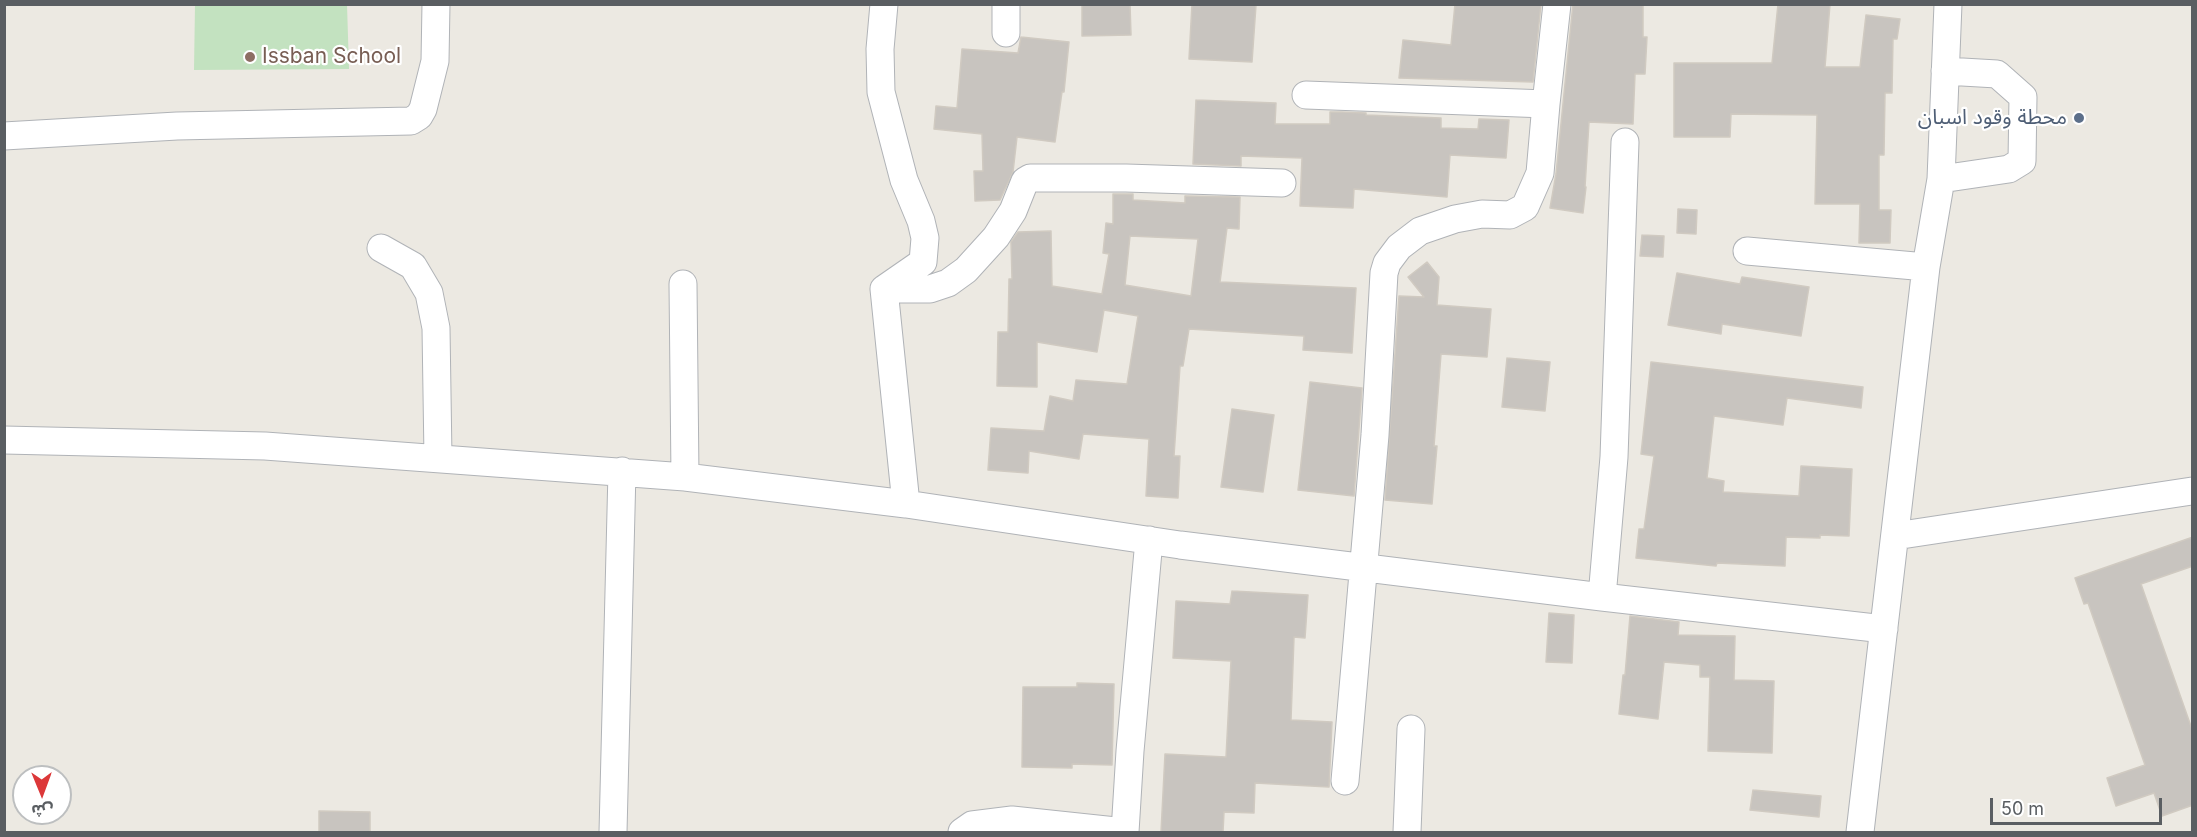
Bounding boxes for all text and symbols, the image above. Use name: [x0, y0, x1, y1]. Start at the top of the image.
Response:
place label: Issban School: [262, 44, 401, 70]
marker: Issban School: [243, 50, 257, 64]
place label: محطة وقود اسبان: [1918, 105, 2067, 131]
marker: محطة وقود اسبان: [2072, 111, 2086, 125]
north arrow: [12, 765, 72, 825]
scale bar: [1993, 786, 2166, 824]
text: 50 m: [2001, 798, 2044, 819]
text: ش: [31, 801, 53, 821]

